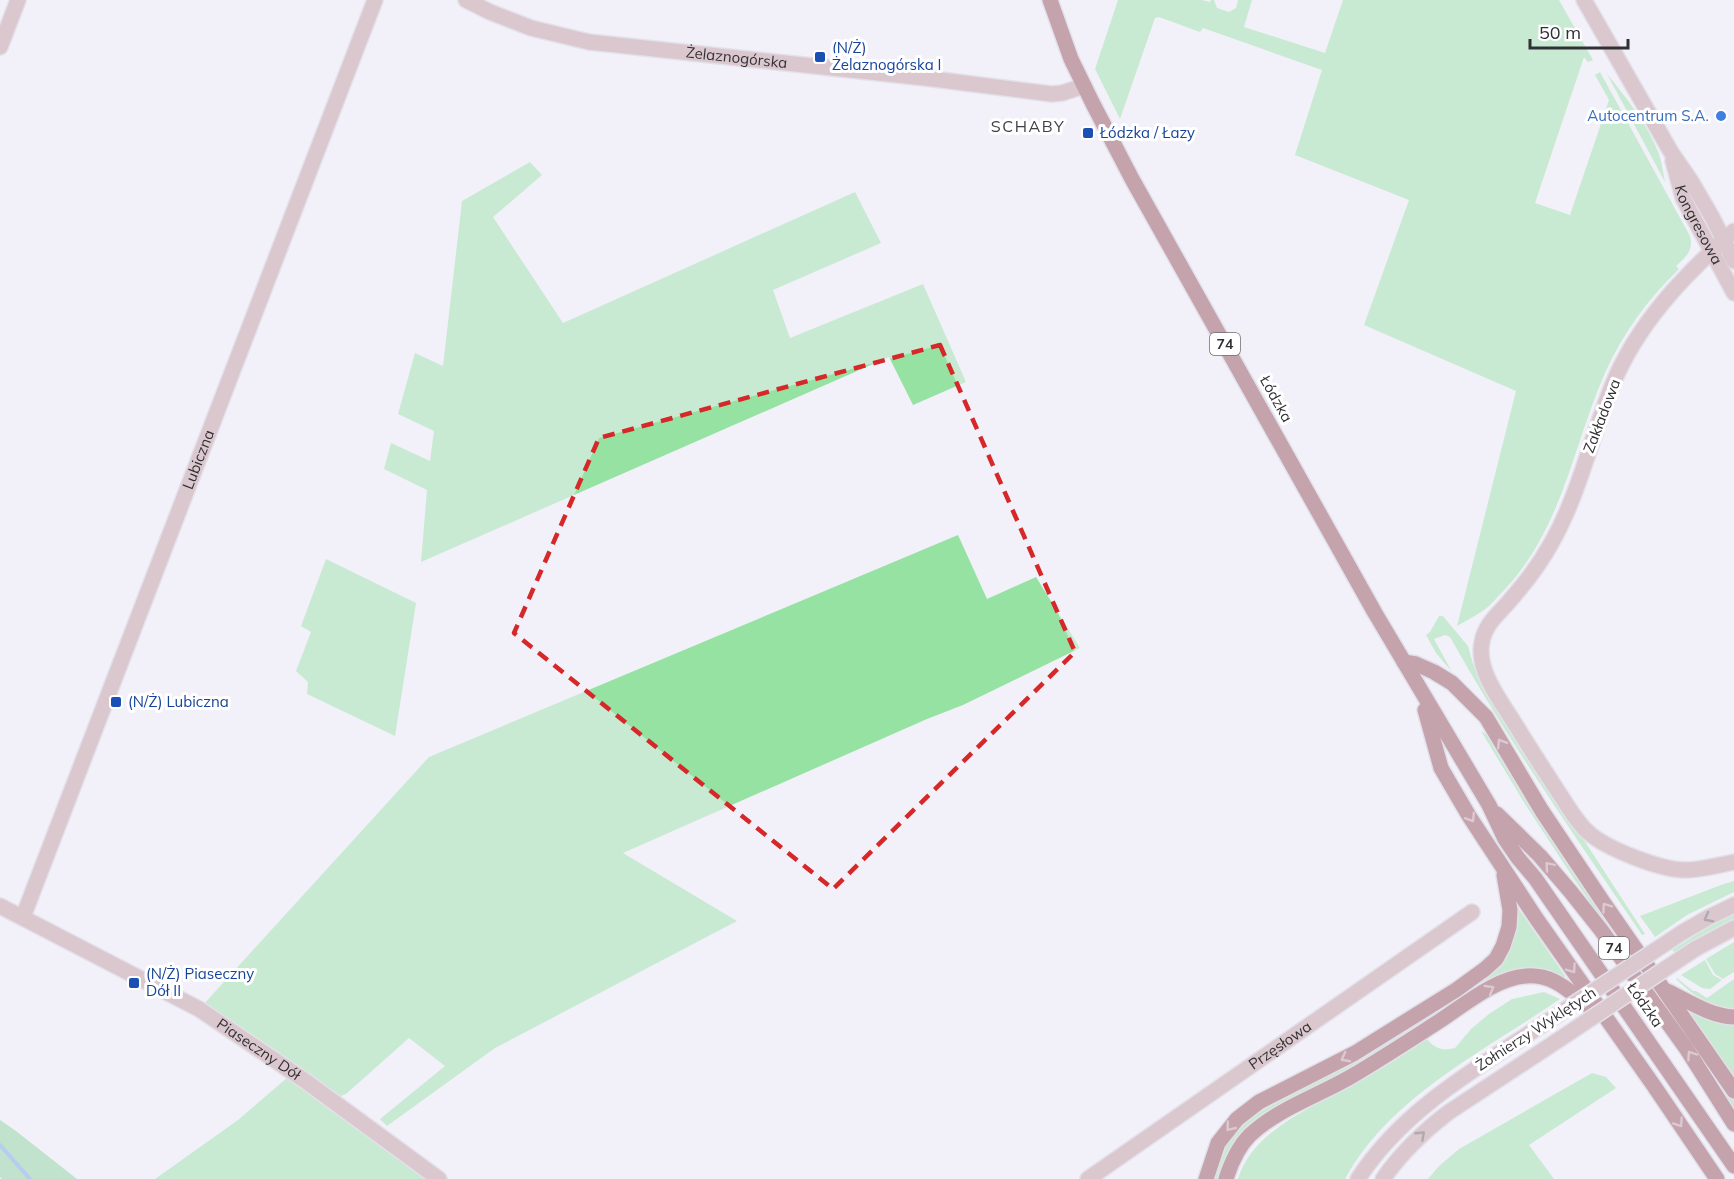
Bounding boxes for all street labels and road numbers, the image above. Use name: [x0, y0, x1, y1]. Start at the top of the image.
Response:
street label: Żelaznogórska: [685, 42, 788, 72]
street label: Kongresowa: [1671, 183, 1727, 268]
road number: 74: [1210, 333, 1240, 355]
street label: Łódzka: [1255, 371, 1297, 425]
street label: Zakładowa: [1579, 376, 1624, 455]
street label: Lubiczna: [178, 427, 218, 492]
road number: 74: [1599, 937, 1629, 959]
street label: Łódzka: [1623, 978, 1668, 1031]
street label: Żołnierzy Wyklętych: [1472, 983, 1599, 1075]
street label: Piaseczny Dół: [213, 1014, 305, 1084]
street label: Przęsłowa: [1245, 1017, 1315, 1073]

